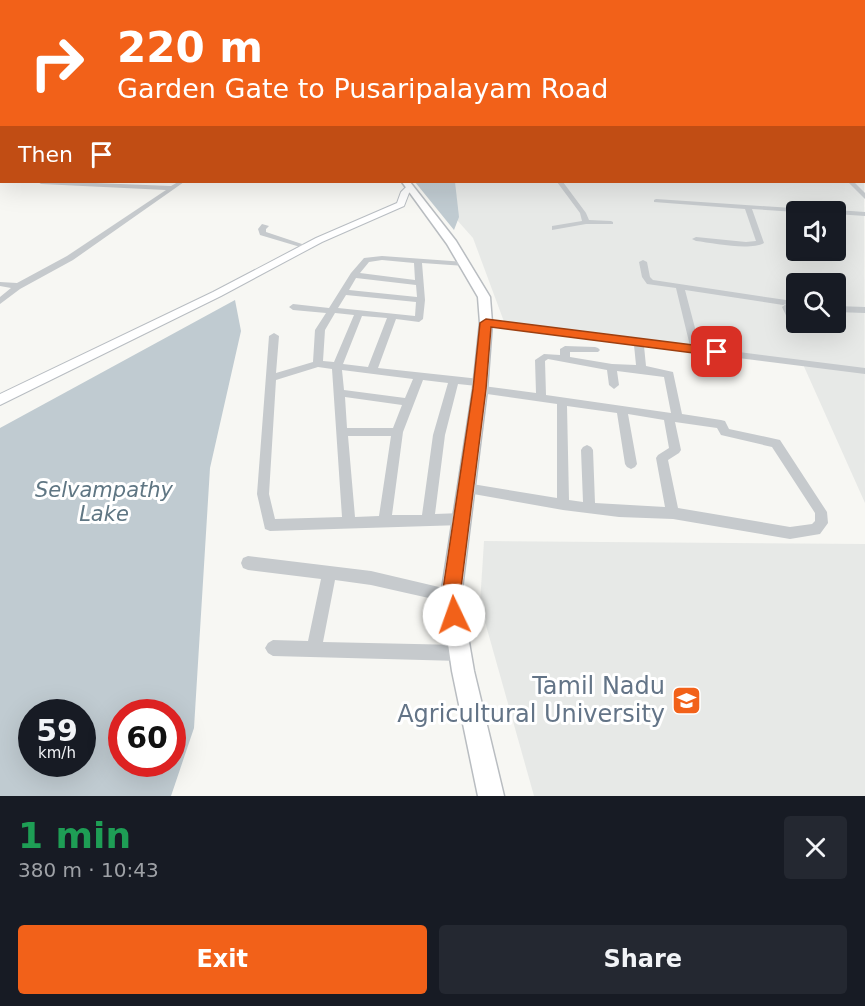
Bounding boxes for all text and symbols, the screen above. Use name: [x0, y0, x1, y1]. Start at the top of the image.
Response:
text: 220 m: [117, 23, 263, 72]
icon: right: [18, 24, 96, 102]
text: Garden Gate to Pusaripalayam Road: [117, 73, 609, 104]
icon: arrive: [85, 138, 118, 171]
text: Then: [18, 142, 73, 167]
map controls: [786, 201, 846, 333]
button: sound: [786, 201, 846, 261]
button: search: [786, 273, 846, 333]
pin: [691, 326, 742, 377]
icon: arrive: [700, 335, 733, 368]
water label: Selvampathy Lake: [35, 478, 174, 526]
position arrow: [422, 583, 486, 647]
place label: Tamil Nadu Agricultural University: [397, 672, 665, 728]
school or university icon: Tamil Nadu Agricultural University: [670, 684, 702, 716]
speed limit sign: 60: [108, 699, 186, 777]
text: 59: [36, 713, 78, 748]
text: km/h: [38, 744, 76, 762]
text: 1 min: [18, 815, 131, 856]
button: close: [784, 816, 847, 879]
text: 380 m · 10:43: [18, 858, 159, 882]
button: Exit: [18, 925, 427, 994]
button: Share: [439, 925, 847, 994]

